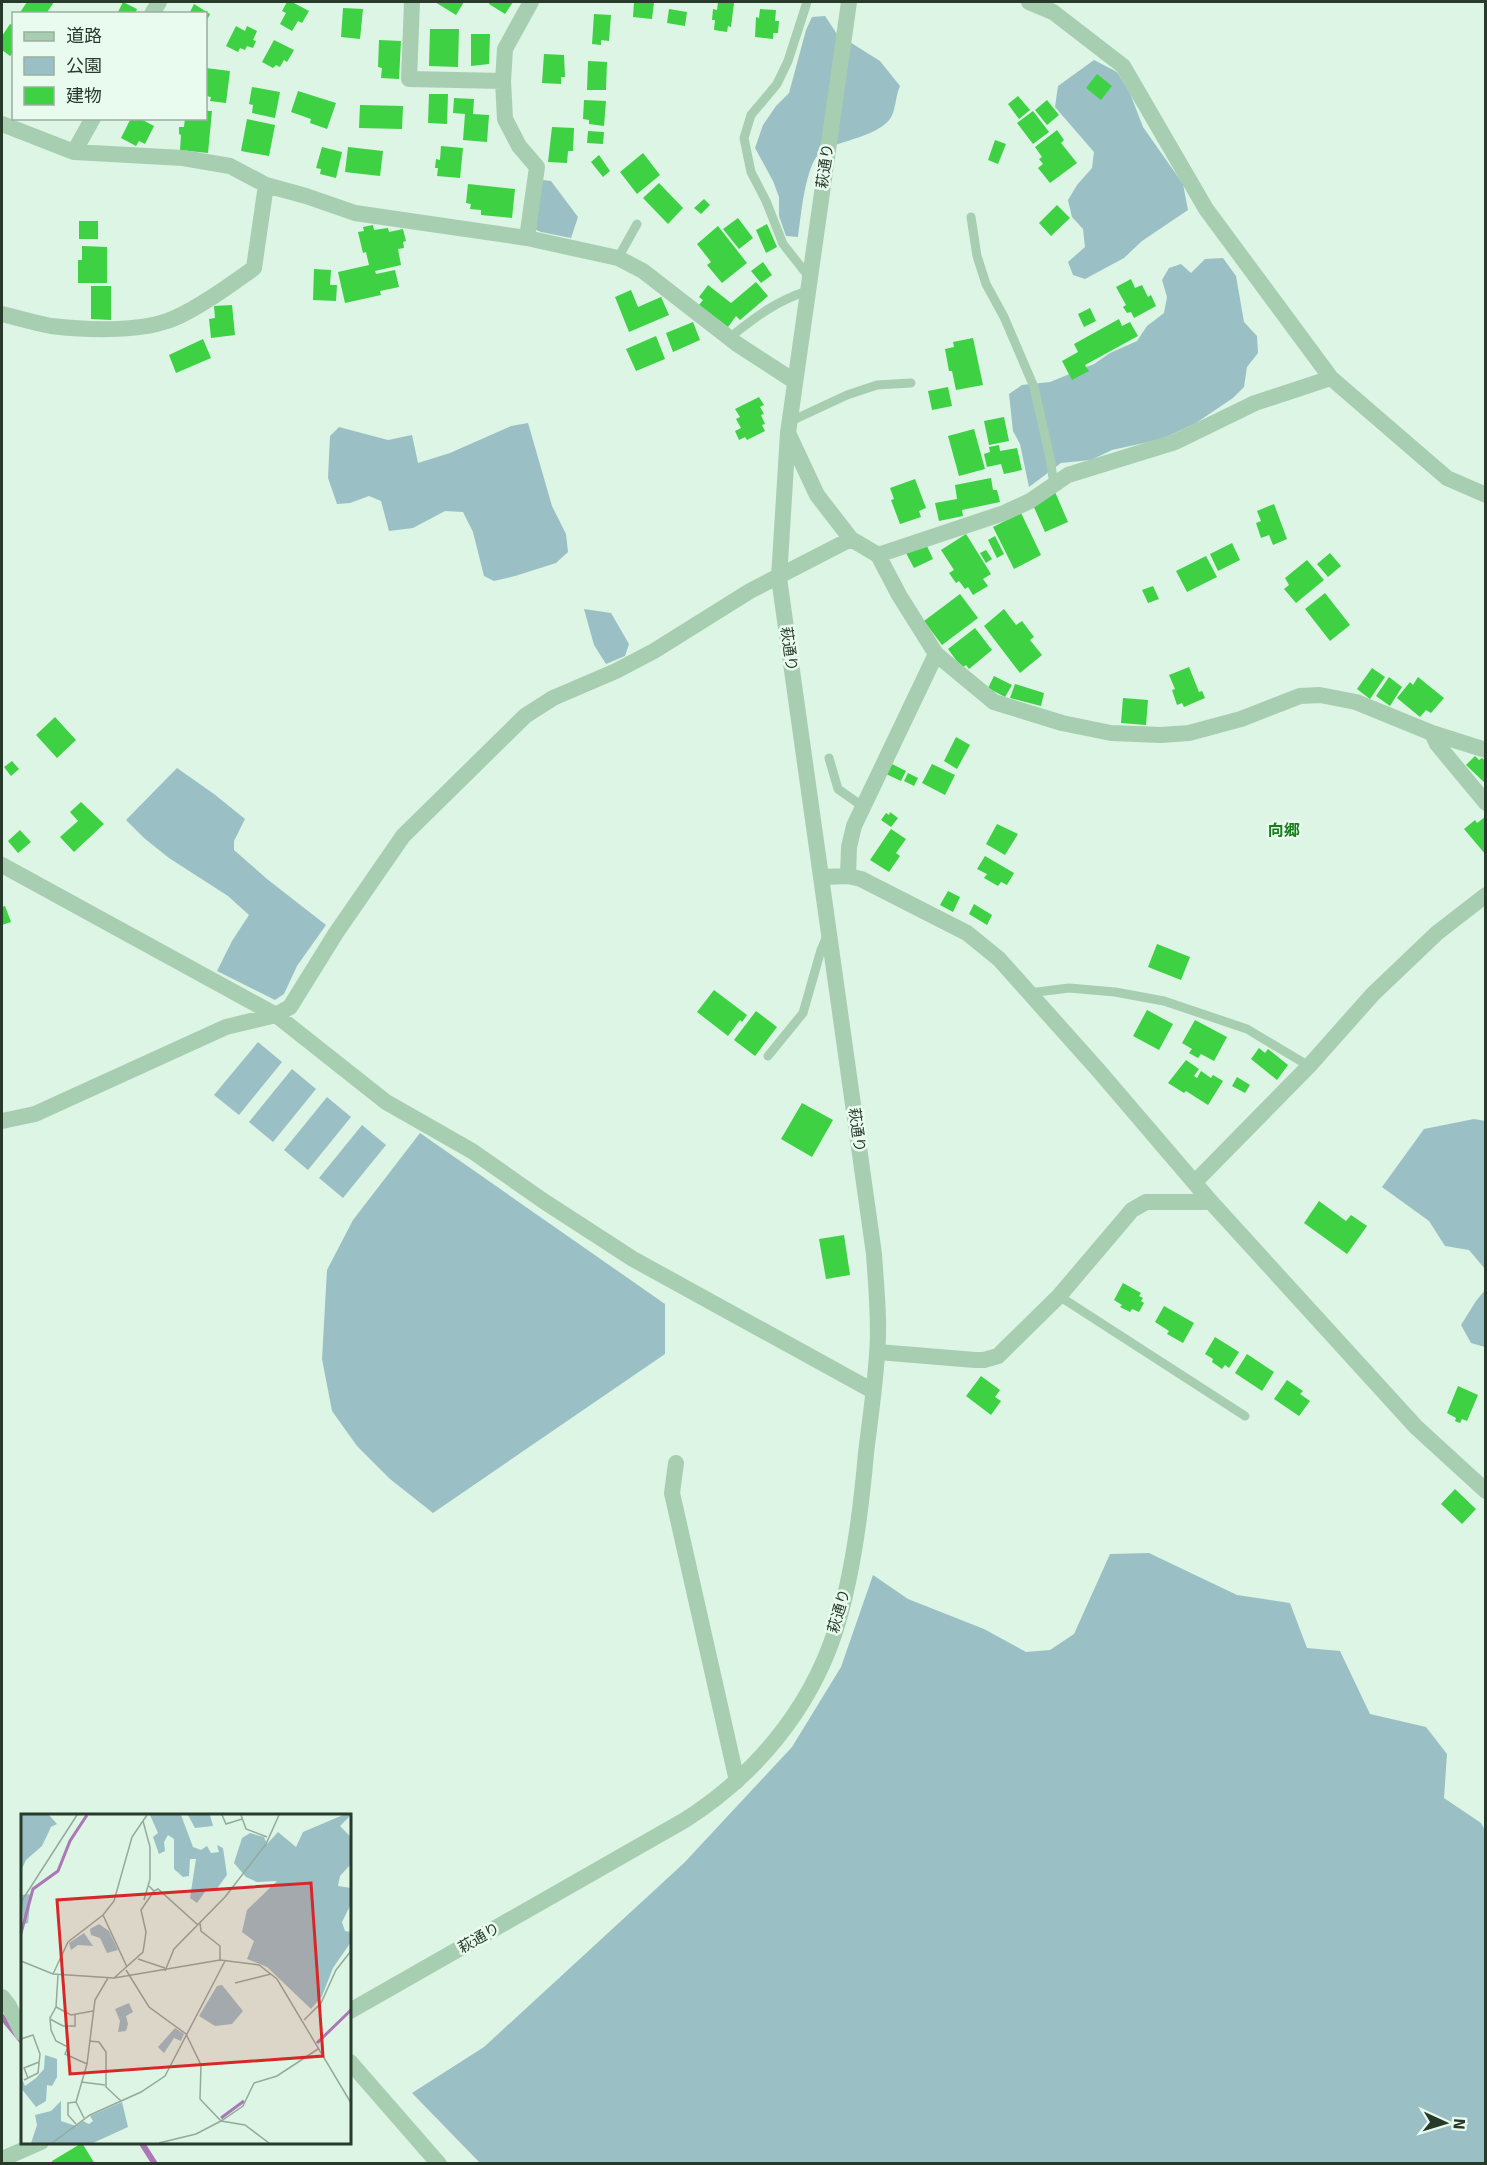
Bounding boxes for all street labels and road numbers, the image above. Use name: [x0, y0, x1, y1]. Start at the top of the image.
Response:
street label: 萩通り: [813, 142, 837, 190]
street label: 萩通り: [777, 625, 801, 673]
street label: 萩通り: [845, 1106, 869, 1154]
street label: 萩通り: [824, 1587, 854, 1635]
street label: 萩通り: [455, 1919, 503, 1957]

